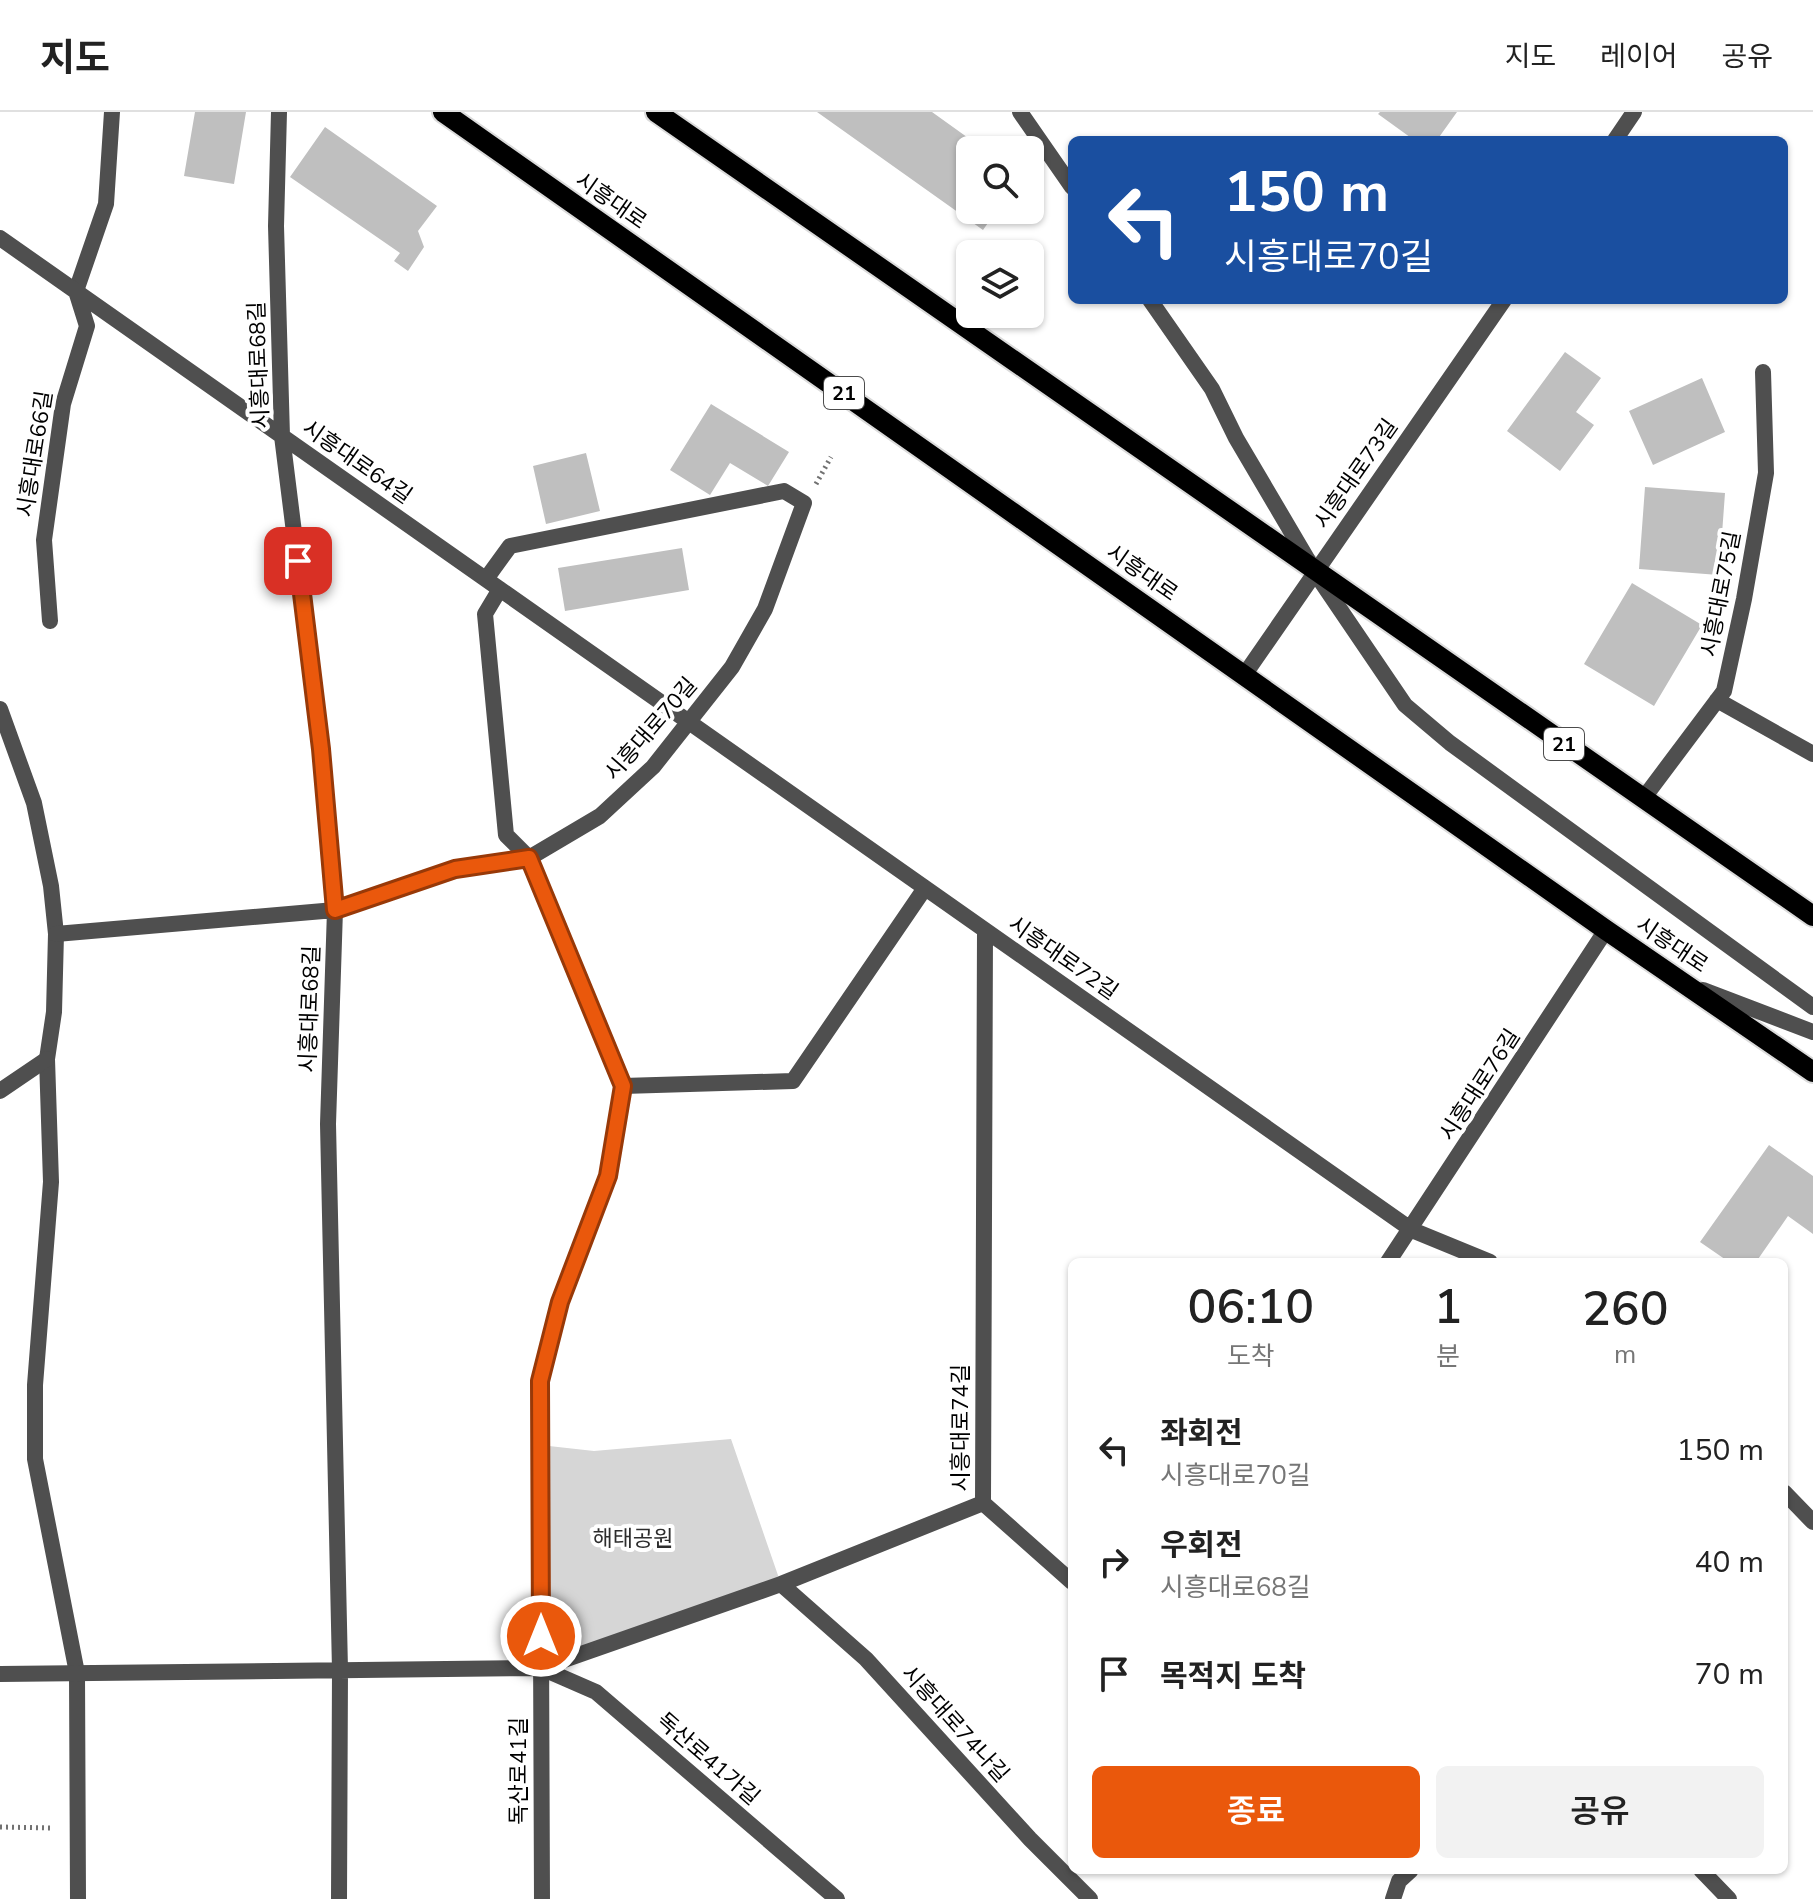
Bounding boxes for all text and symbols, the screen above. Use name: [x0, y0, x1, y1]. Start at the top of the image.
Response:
text: 지도: [40, 33, 110, 84]
text: 지도: [1505, 38, 1556, 76]
text: 레이어: [1600, 38, 1677, 76]
text: 공유: [1721, 38, 1773, 76]
map controls: [956, 136, 1044, 328]
button: search: [956, 136, 1044, 224]
text: 150 m: [1224, 154, 1389, 231]
street label: 시흥대로: [569, 165, 653, 237]
icon: left: [1092, 168, 1196, 272]
text: 시흥대로70길: [1224, 233, 1433, 282]
button: layers: [956, 240, 1044, 328]
street label: 시흥대로68길: [242, 301, 276, 429]
road number: 21: [824, 377, 864, 409]
street label: 시흥대로66길: [10, 389, 60, 519]
street label: 시흥대로64길: [296, 413, 418, 511]
street label: 시흥대로73길: [1307, 413, 1405, 535]
pin: [264, 527, 332, 595]
street label: 시흥대로75길: [1694, 529, 1748, 659]
street label: 시흥대로: [1100, 537, 1184, 609]
icon: arrive: [276, 539, 320, 583]
street label: 시흥대로70길: [598, 671, 704, 787]
road number: 21: [1544, 728, 1584, 760]
street label: 시흥대로72길: [1002, 909, 1124, 1007]
street label: 시흥대로: [1630, 910, 1714, 980]
street label: 시흥대로68길: [293, 945, 327, 1073]
street label: 시흥대로76길: [1433, 1023, 1527, 1147]
text: 06:10: [1188, 1274, 1314, 1340]
text: 1: [1434, 1274, 1462, 1340]
text: 260: [1582, 1276, 1668, 1342]
text: m: [1614, 1337, 1636, 1372]
text: 도착: [1227, 1339, 1275, 1374]
text: 분: [1436, 1339, 1460, 1374]
street label: 시흥대로74길: [946, 1364, 976, 1492]
text: 좌회전: [1160, 1413, 1243, 1454]
icon: left: [1092, 1428, 1136, 1472]
text: 150 m: [1677, 1430, 1764, 1471]
text: 시흥대로70길: [1160, 1458, 1311, 1493]
park label: 해태공원: [593, 1524, 673, 1554]
text: 우회전: [1160, 1525, 1243, 1566]
icon: right: [1092, 1540, 1136, 1584]
text: 40 m: [1695, 1542, 1764, 1583]
text: 시흥대로68길: [1160, 1570, 1311, 1605]
position arrow: [499, 1594, 583, 1678]
icon: arrive: [1092, 1652, 1136, 1696]
text: 70 m: [1695, 1654, 1764, 1695]
text: 목적지 도착: [1160, 1656, 1306, 1697]
street label: 시흥대로74나길: [894, 1659, 1016, 1789]
street label: 독산로41가길: [650, 1706, 766, 1812]
street label: 독산로41길: [504, 1717, 534, 1825]
button: 종료: [1092, 1766, 1420, 1858]
button: 공유: [1436, 1766, 1764, 1858]

